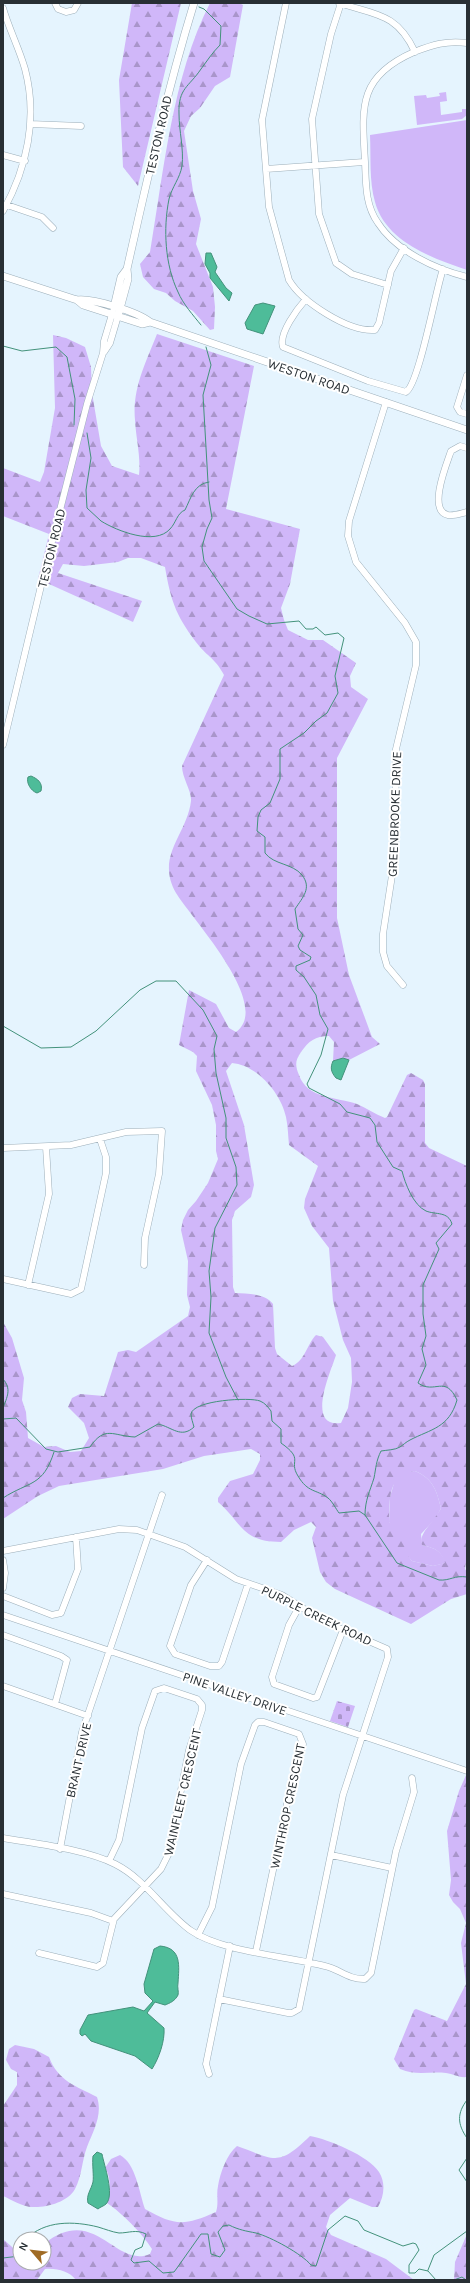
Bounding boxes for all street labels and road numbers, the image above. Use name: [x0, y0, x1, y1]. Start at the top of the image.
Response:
street label: TESTON ROAD: [142, 94, 175, 176]
street label: WESTON ROAD: [266, 355, 352, 398]
street label: TESTON ROAD: [34, 507, 69, 589]
street label: GREENBROOKE DRIVE: [385, 751, 404, 877]
street label: PURPLE CREEK ROAD: [259, 1582, 375, 1649]
street label: PINE VALLEY DRIVE: [181, 1669, 289, 1718]
street label: BRANT DRIVE: [63, 1721, 94, 1799]
street label: WAINFLEET CRESCENT: [161, 1727, 205, 1857]
street label: WINTHROP CRESCENT: [267, 1742, 308, 1870]

